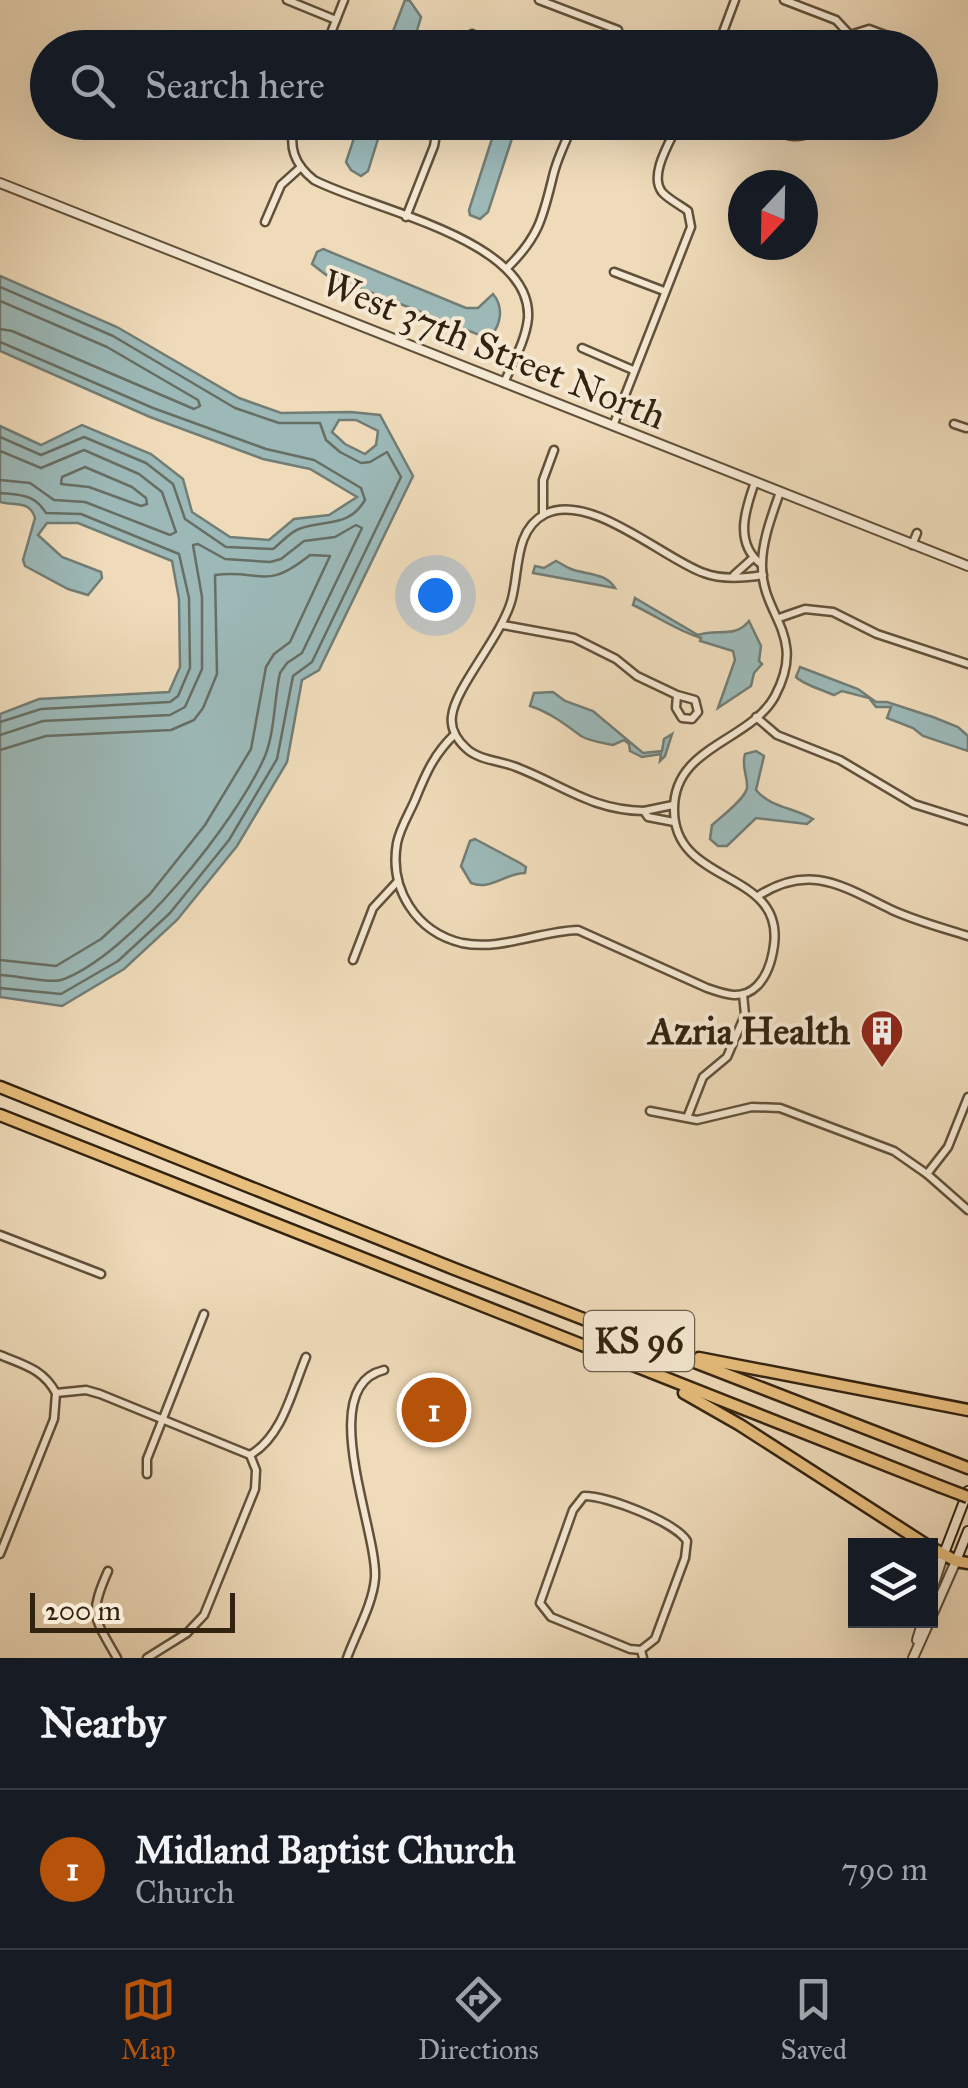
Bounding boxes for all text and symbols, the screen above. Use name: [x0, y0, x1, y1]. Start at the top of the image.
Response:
search box: [30, 30, 938, 140]
icon: search: [65, 58, 120, 113]
text: Search here: [145, 62, 325, 108]
north arrow: [728, 170, 818, 260]
street label: West 37th Street North: [316, 259, 672, 439]
your location: [410, 570, 461, 621]
place label: Azria Health: [647, 1008, 851, 1054]
building icon: Azria Health: [859, 1008, 905, 1069]
road number: KS 96: [584, 1311, 694, 1371]
pin: 1: [402, 1372, 466, 1448]
map controls: [848, 1538, 938, 1628]
button: layers: [848, 1538, 938, 1628]
scale bar: [30, 1588, 235, 1632]
text: 200 m: [45, 1593, 121, 1628]
text: Nearby: [40, 1697, 165, 1749]
text: Midland Baptist Church: [135, 1827, 516, 1873]
text: 1: [66, 1850, 79, 1889]
text: 790 m: [841, 1850, 928, 1889]
text: Church: [135, 1873, 235, 1912]
tab: Map: [121, 1972, 176, 2067]
tab: Directions: [418, 1972, 539, 2067]
tab: Saved: [781, 1972, 847, 2067]

